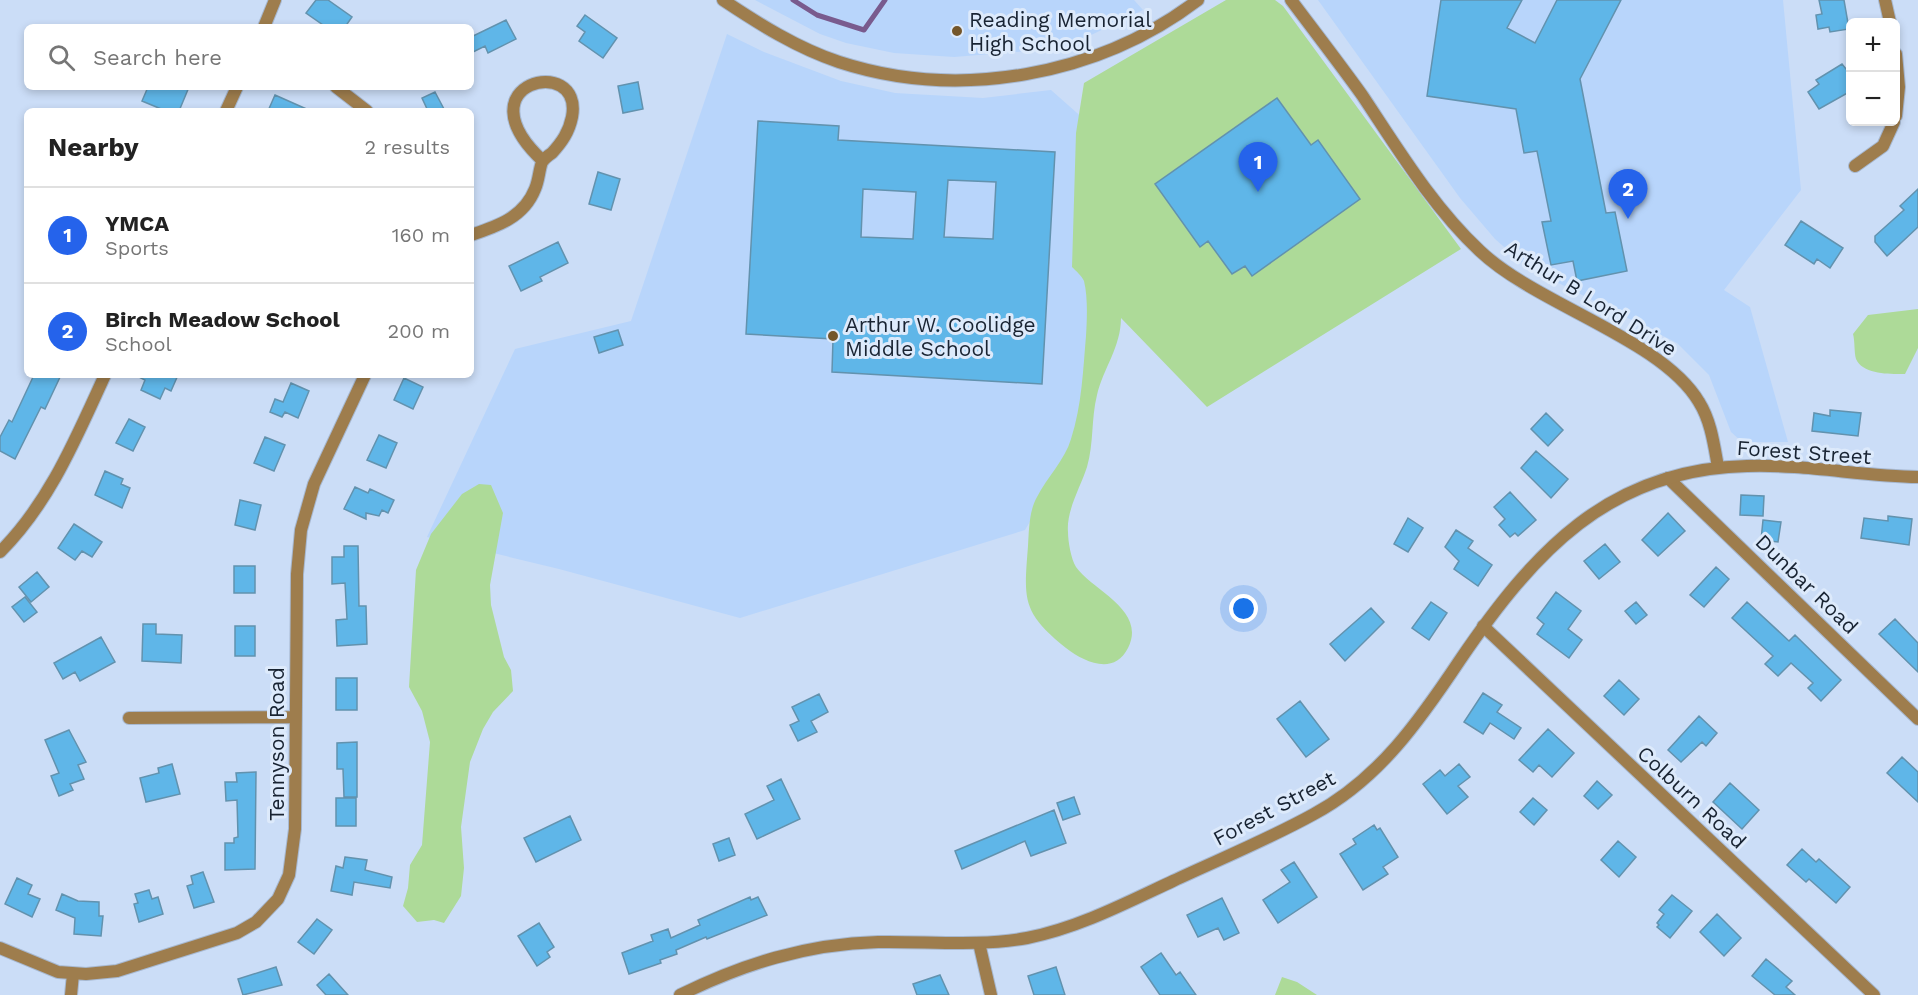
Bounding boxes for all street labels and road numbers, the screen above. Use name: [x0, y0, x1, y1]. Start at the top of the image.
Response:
street label: Arthur B Lord Drive: [1500, 235, 1682, 361]
street label: Forest Street: [1736, 435, 1872, 469]
street label: Dunbar Road: [1751, 529, 1863, 639]
street label: Tennyson Road: [264, 667, 289, 821]
street label: Colburn Road: [1632, 740, 1752, 854]
street label: Forest Street: [1209, 765, 1340, 851]

